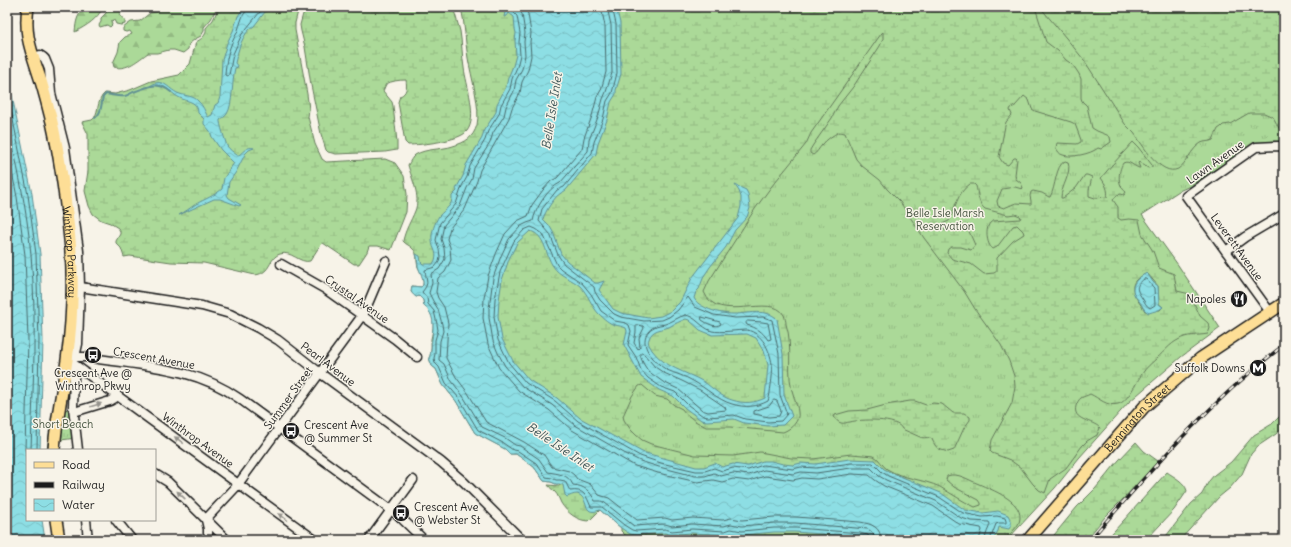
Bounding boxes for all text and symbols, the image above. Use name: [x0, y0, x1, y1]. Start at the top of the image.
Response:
water label: Belle Isle Inlet: [538, 70, 565, 150]
street label: Lawn Avenue: [1184, 137, 1246, 187]
street label: Winthrop Parkway: [59, 205, 79, 298]
park label: Belle Isle Marsh Reservation: [906, 206, 984, 233]
street label: Leverett Avenue: [1208, 211, 1266, 283]
street label: Crystal Avenue: [322, 272, 392, 326]
restaurant icon: Napoles: [1229, 289, 1249, 309]
place label: Napoles: [1186, 292, 1226, 306]
street label: Pearl Avenue: [298, 339, 358, 389]
street label: Crescent Avenue: [112, 344, 196, 372]
bus stop icon: Crescent Ave @ Winthrop Pkwy: [83, 345, 103, 365]
metro station icon: Suffolk Downs: [1248, 358, 1268, 378]
place label: Suffolk Downs: [1175, 361, 1245, 375]
street label: Summer Street: [261, 364, 316, 432]
place label: Crescent Ave @ Winthrop Pkwy: [54, 366, 132, 393]
street label: Bennington Street: [1101, 381, 1173, 455]
one-way arrow: [91, 402, 103, 408]
street label: Winthrop Avenue: [159, 409, 237, 471]
park label: Short Beach: [33, 417, 93, 431]
place label: Crescent Ave @ Summer St: [304, 418, 372, 445]
water label: Belle Isle Inlet: [524, 419, 598, 475]
bus stop icon: Crescent Ave @ Summer St: [281, 421, 301, 441]
one-way arrow: [173, 436, 184, 444]
legend: [26, 449, 156, 521]
text: Road: [62, 457, 90, 472]
text: Railway: [62, 477, 105, 492]
one-way arrow: [176, 491, 186, 500]
text: Water: [62, 497, 95, 512]
place label: Crescent Ave @ Webster St: [414, 500, 481, 527]
bus stop icon: Crescent Ave @ Webster St: [391, 503, 411, 523]
one-way arrow: [278, 513, 289, 521]

